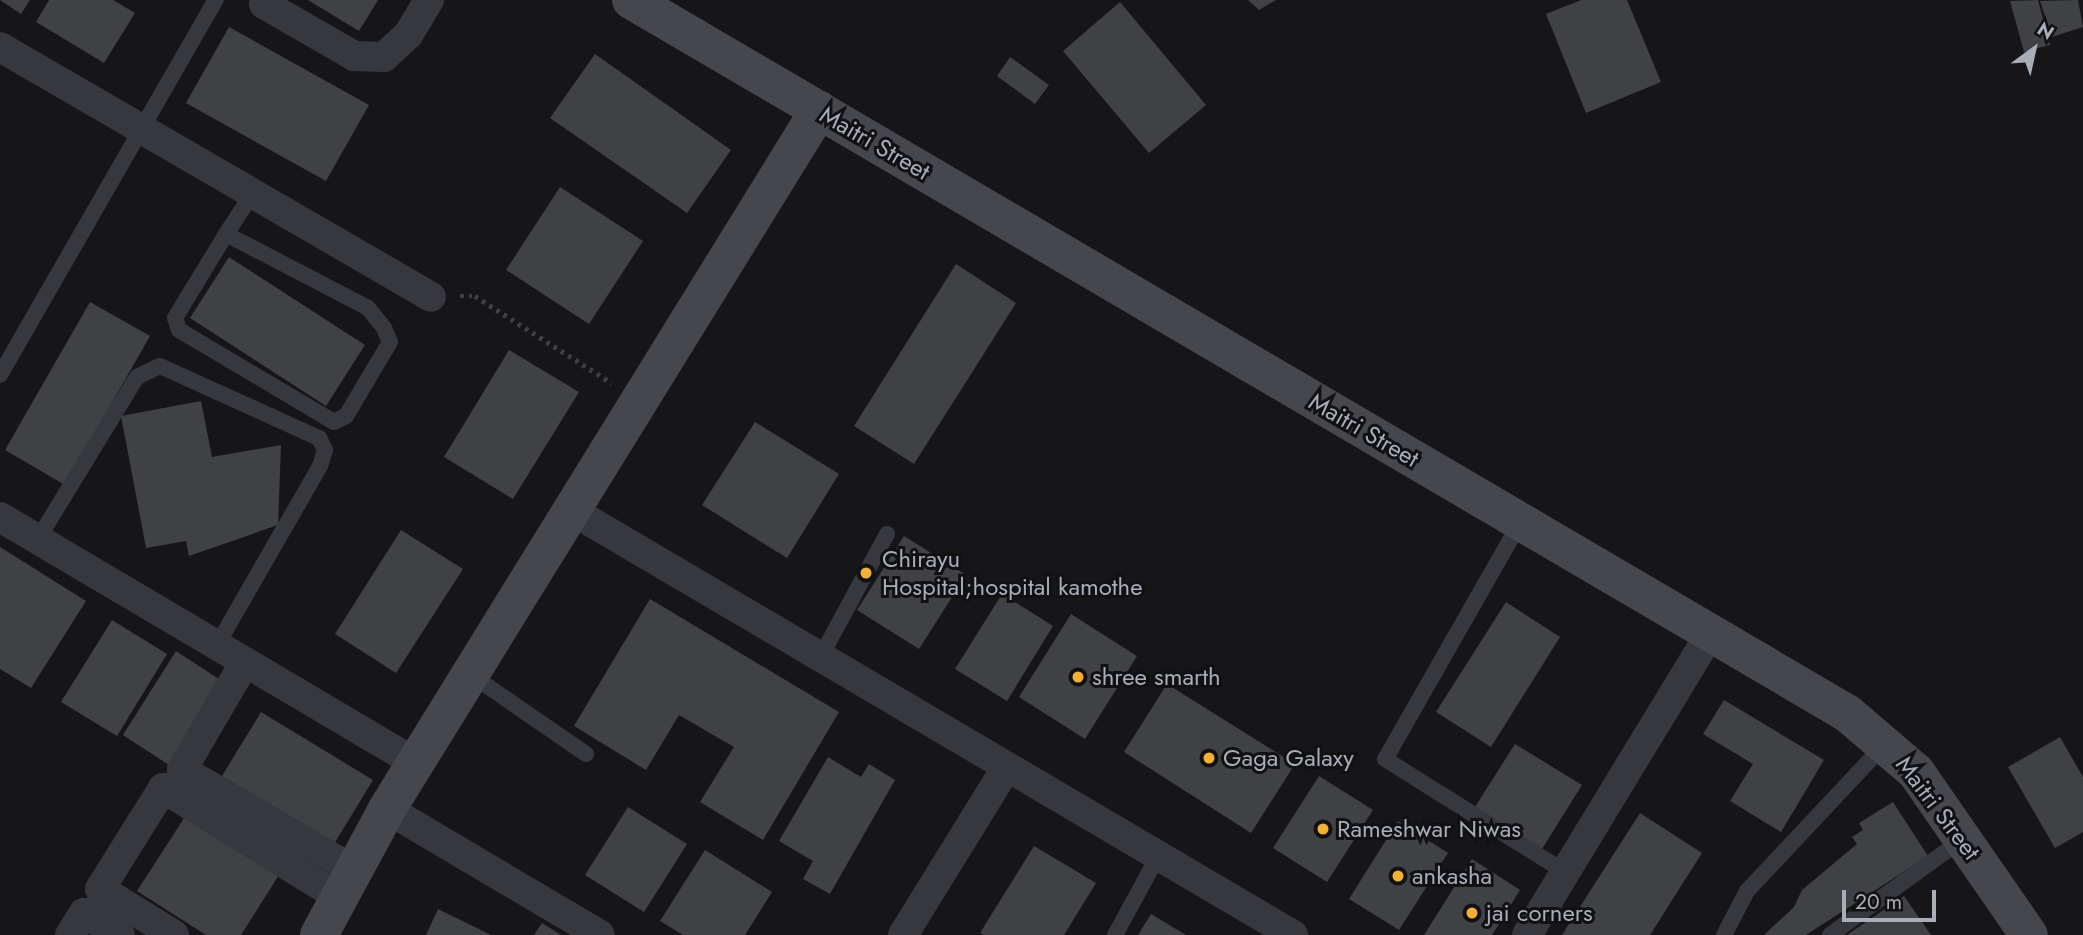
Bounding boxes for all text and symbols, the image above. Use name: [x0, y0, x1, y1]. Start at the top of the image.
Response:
north arrow: [1999, 14, 2069, 84]
text: N: [2032, 16, 2059, 46]
street label: Maitri Street: [815, 100, 935, 186]
street label: Maitri Street: [1304, 387, 1424, 473]
place label: Chirayu Hospital;hospital kamothe: [882, 545, 1143, 601]
marker: Chirayu Hospital;hospital kamothe: [856, 563, 876, 583]
place label: shree smarth: [1092, 663, 1221, 691]
marker: shree smarth: [1070, 669, 1086, 685]
place label: Gaga Galaxy: [1223, 744, 1354, 772]
marker: Gaga Galaxy: [1201, 750, 1217, 766]
street label: Maitri Street: [1890, 751, 1986, 865]
place label: Rameshwar Niwas: [1337, 815, 1521, 843]
marker: Rameshwar Niwas: [1315, 821, 1331, 837]
place label: ankasha: [1412, 862, 1492, 890]
marker: ankasha: [1390, 868, 1406, 884]
scale bar: [1845, 876, 1940, 920]
text: 20 m: [1855, 887, 1902, 917]
place label: jai corners: [1486, 899, 1593, 927]
marker: jai corners: [1464, 905, 1480, 921]

